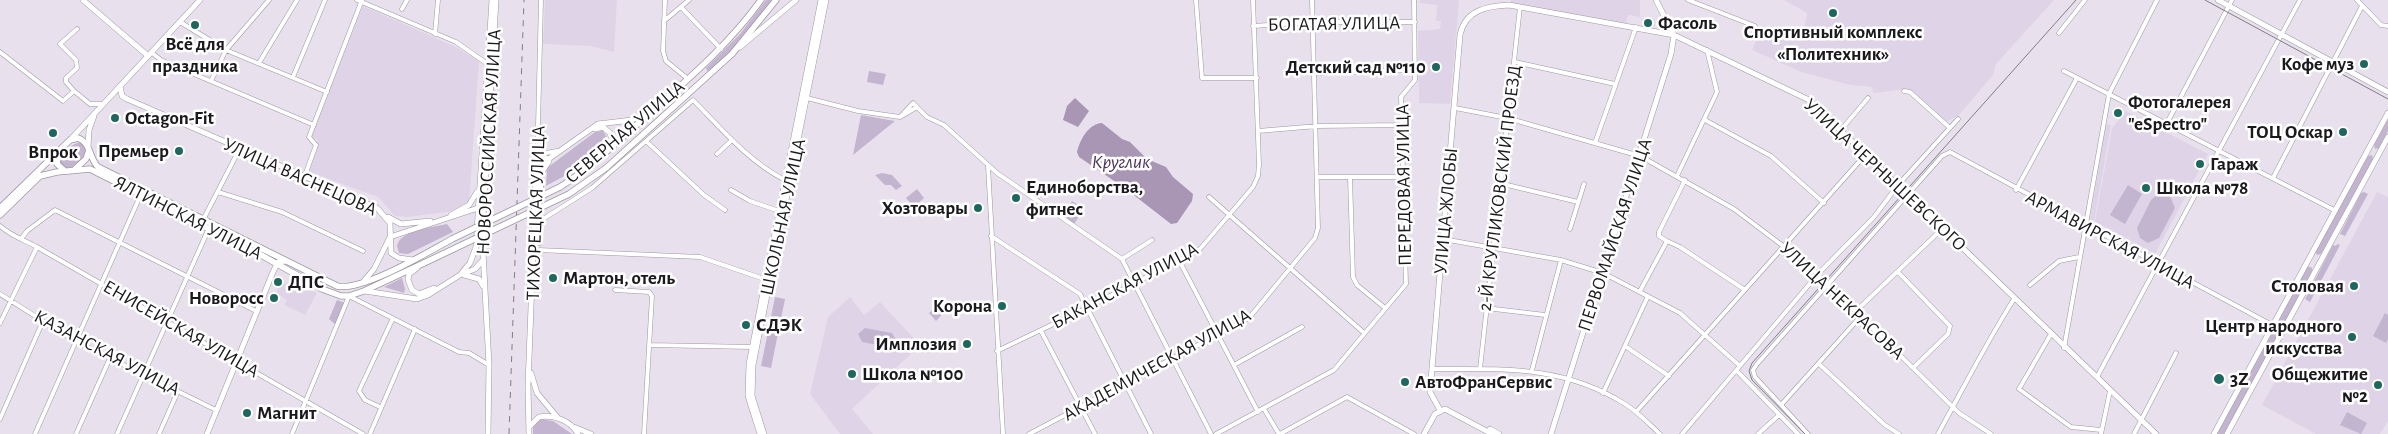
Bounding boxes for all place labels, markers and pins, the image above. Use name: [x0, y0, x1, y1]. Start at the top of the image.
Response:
marker: Спортивный комплекс «Политехник»: [1827, 7, 1839, 19]
place label: Фасоль: [1658, 12, 1717, 34]
marker: Фасоль: [1642, 17, 1654, 29]
marker: Всё для праздника: [189, 19, 201, 31]
place label: Спортивный комплекс «Политехник»: [1744, 21, 1922, 65]
place label: Всё для праздника: [152, 33, 238, 77]
place label: Кофе муз: [2281, 53, 2354, 75]
place label: Детский сад №110: [1285, 56, 1426, 78]
marker: Кофе муз: [2358, 58, 2370, 70]
marker: Детский сад №110: [1430, 61, 1442, 73]
place label: Фотогалерея "eSpectro": [2128, 91, 2231, 135]
place label: Octagon-Fit: [125, 107, 214, 129]
marker: Фотогалерея "eSpectro": [2112, 107, 2124, 119]
marker: Octagon-Fit: [109, 112, 121, 124]
place label: ТОЦ Оскар: [2247, 121, 2333, 143]
marker: ТОЦ Оскар: [2337, 126, 2349, 138]
marker: Впрок: [47, 127, 59, 139]
place label: Премьер: [98, 140, 169, 162]
place label: Впрок: [28, 141, 78, 163]
marker: Премьер: [173, 145, 185, 157]
place label: Гараж: [2210, 153, 2258, 175]
marker: Гараж: [2194, 158, 2206, 170]
place label: Единоборства, фитнес: [1026, 176, 1143, 220]
place label: Школа №78: [2156, 177, 2248, 199]
marker: Школа №78: [2140, 182, 2152, 194]
marker: Единоборства, фитнес: [1010, 192, 1022, 204]
place label: Хозтовары: [882, 197, 968, 219]
marker: Хозтовары: [972, 202, 984, 214]
place label: Мартон, отель: [563, 267, 675, 289]
place label: ДПС: [288, 271, 324, 293]
marker: Мартон, отель: [547, 272, 559, 284]
place label: Столовая: [2271, 275, 2344, 297]
marker: ДПС: [272, 276, 284, 288]
marker: Столовая: [2348, 280, 2360, 292]
place label: Новоросс: [189, 287, 264, 309]
marker: Новоросс: [268, 292, 280, 304]
place label: Корона: [933, 295, 992, 317]
marker: Корона: [996, 300, 1008, 312]
place label: СДЭК: [756, 314, 802, 336]
place label: Центр народного искусства: [2205, 315, 2342, 359]
marker: СДЭК: [740, 319, 752, 331]
marker: Центр народного искусства: [2346, 331, 2358, 343]
place label: Имплозия: [875, 333, 957, 355]
marker: Имплозия: [961, 338, 973, 350]
place label: Школа №100: [862, 363, 963, 385]
place label: Общежитие №2: [2272, 363, 2368, 407]
marker: Школа №100: [846, 368, 858, 380]
place label: 3Z: [2230, 368, 2249, 390]
place label: АвтоФранСервис: [1415, 371, 1552, 393]
marker: 3Z: [2212, 372, 2226, 386]
marker: АвтоФранСервис: [1399, 376, 1411, 388]
marker: Общежитие №2: [2372, 379, 2384, 391]
place label: Магнит: [257, 402, 316, 424]
marker: Магнит: [241, 407, 253, 419]

